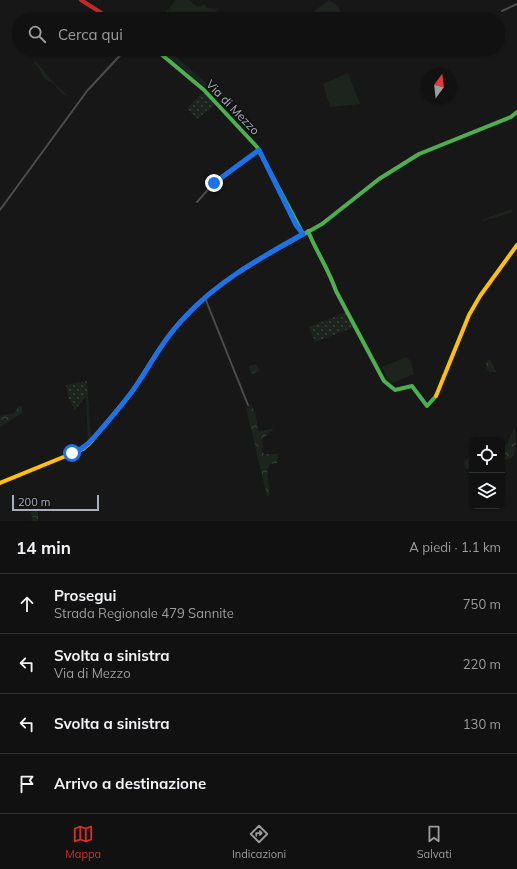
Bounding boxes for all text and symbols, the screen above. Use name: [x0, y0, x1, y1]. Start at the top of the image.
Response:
search box: [12, 12, 505, 56]
icon: search: [26, 23, 48, 45]
text: Cerca qui: [58, 25, 123, 44]
north arrow: [421, 68, 457, 104]
street label: Via di Mezzo: [203, 76, 263, 138]
route end: [205, 174, 223, 192]
map controls: [469, 437, 505, 509]
button: locate: [469, 437, 505, 473]
route start: [63, 444, 81, 462]
button: layers: [469, 473, 505, 509]
scale bar: [12, 493, 99, 512]
text: 200 m: [18, 495, 50, 509]
text: 14 min: [16, 537, 71, 558]
text: A piedi · 1.1 km: [409, 539, 501, 555]
text: Prosegui: [54, 586, 116, 605]
icon: ahead: [16, 593, 38, 615]
text: 750 m: [463, 596, 501, 612]
text: Strada Regionale 479 Sannite: [54, 605, 234, 621]
text: Svolta a sinistra: [54, 646, 170, 665]
icon: left: [16, 653, 38, 675]
text: 220 m: [463, 656, 501, 672]
text: Via di Mezzo: [54, 665, 131, 681]
icon: left: [16, 713, 38, 735]
text: Svolta a sinistra: [54, 714, 170, 733]
text: 130 m: [463, 716, 501, 732]
icon: arrive: [16, 773, 38, 795]
text: Arrivo a destinazione: [54, 774, 206, 793]
tab: Mappa: [65, 823, 101, 861]
tab: Indicazioni: [232, 823, 286, 861]
tab: Salvati: [417, 823, 452, 861]

